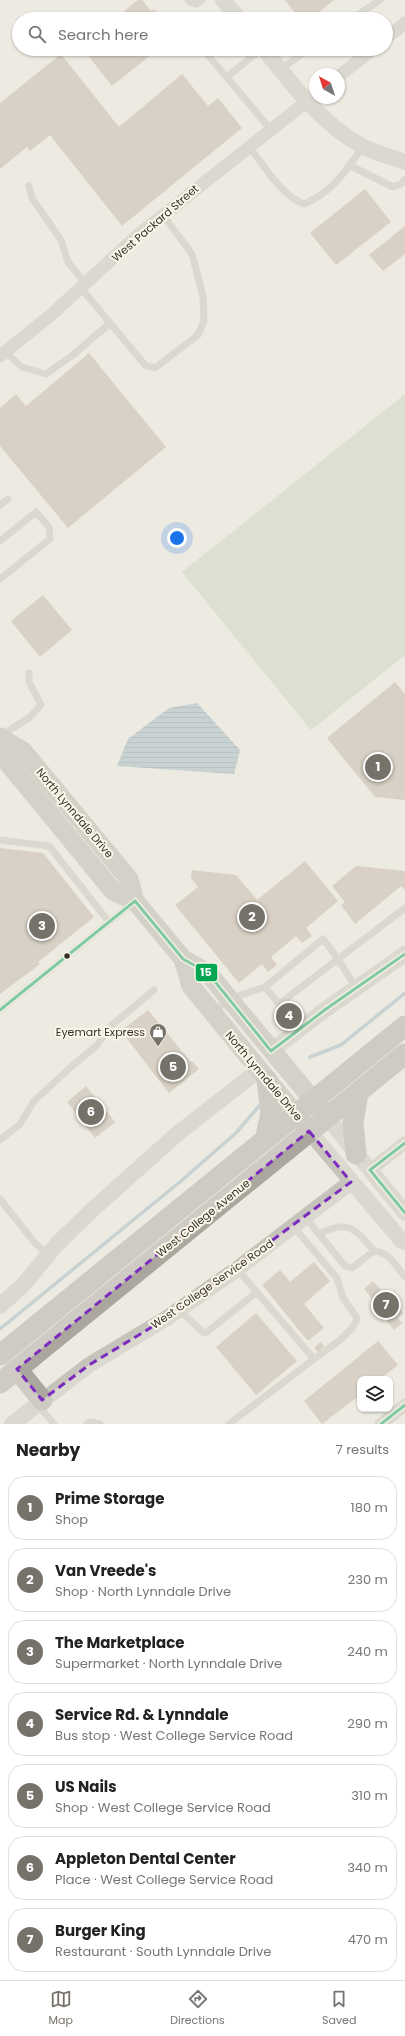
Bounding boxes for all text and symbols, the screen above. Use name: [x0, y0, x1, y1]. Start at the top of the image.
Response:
search box: [12, 12, 393, 56]
icon: search: [26, 23, 48, 45]
text: Search here: [58, 24, 148, 45]
north arrow: [309, 68, 345, 104]
street label: West Packard Street: [108, 181, 202, 265]
your location: [167, 528, 187, 548]
pin: 1: [365, 752, 391, 782]
street label: North Lynndale Drive: [33, 765, 117, 861]
pin: 2: [239, 902, 265, 932]
pin: 3: [29, 911, 55, 941]
unlabelled marker: [62, 951, 72, 961]
line badge: 15: [195, 963, 218, 982]
text: 15: [200, 964, 212, 980]
pin: 4: [276, 1001, 302, 1031]
shop icon: Eyemart Express: [148, 1022, 168, 1047]
place label: Eyemart Express: [56, 1024, 145, 1040]
street label: North Lynndale Drive: [222, 1028, 306, 1124]
pin: 5: [160, 1052, 186, 1082]
pin: 6: [78, 1097, 104, 1127]
street label: West College Avenue: [153, 1175, 253, 1261]
street label: West College Service Road: [147, 1235, 277, 1333]
pin: 7: [373, 1290, 399, 1320]
map controls: [357, 1376, 393, 1412]
button: layers: [357, 1376, 393, 1412]
text: Nearby: [16, 1438, 80, 1462]
text: 7 results: [336, 1440, 389, 1459]
text: Prime Storage: [55, 1488, 164, 1509]
text: 1: [28, 1498, 32, 1517]
text: 180 m: [351, 1498, 388, 1517]
text: Shop: [55, 1510, 88, 1529]
text: Van Vreede's: [55, 1560, 156, 1581]
text: 2: [26, 1570, 34, 1589]
text: 230 m: [348, 1570, 388, 1589]
text: Shop · North Lynndale Drive: [55, 1582, 231, 1601]
text: The Marketplace: [55, 1632, 184, 1653]
text: 3: [26, 1642, 34, 1661]
text: 240 m: [347, 1642, 388, 1661]
text: Supermarket · North Lynndale Drive: [55, 1654, 282, 1673]
text: Service Rd. & Lynndale: [55, 1704, 229, 1725]
text: 4: [26, 1714, 34, 1733]
text: 290 m: [347, 1714, 388, 1733]
text: Bus stop · West College Service Road: [55, 1726, 293, 1745]
text: US Nails: [55, 1776, 117, 1797]
text: 5: [26, 1786, 34, 1805]
text: 310 m: [351, 1786, 388, 1805]
text: Shop · West College Service Road: [55, 1798, 271, 1817]
text: Appleton Dental Center: [55, 1848, 236, 1869]
text: 6: [26, 1858, 34, 1877]
text: 340 m: [347, 1858, 388, 1877]
text: Place · West College Service Road: [55, 1870, 273, 1889]
text: Burger King: [55, 1920, 146, 1941]
text: 7: [27, 1930, 33, 1949]
text: 470 m: [348, 1930, 388, 1949]
text: Restaurant · South Lynndale Drive: [55, 1942, 271, 1961]
tab: Map: [49, 1988, 73, 2029]
tab: Directions: [170, 1988, 225, 2029]
tab: Saved: [322, 1988, 356, 2029]

